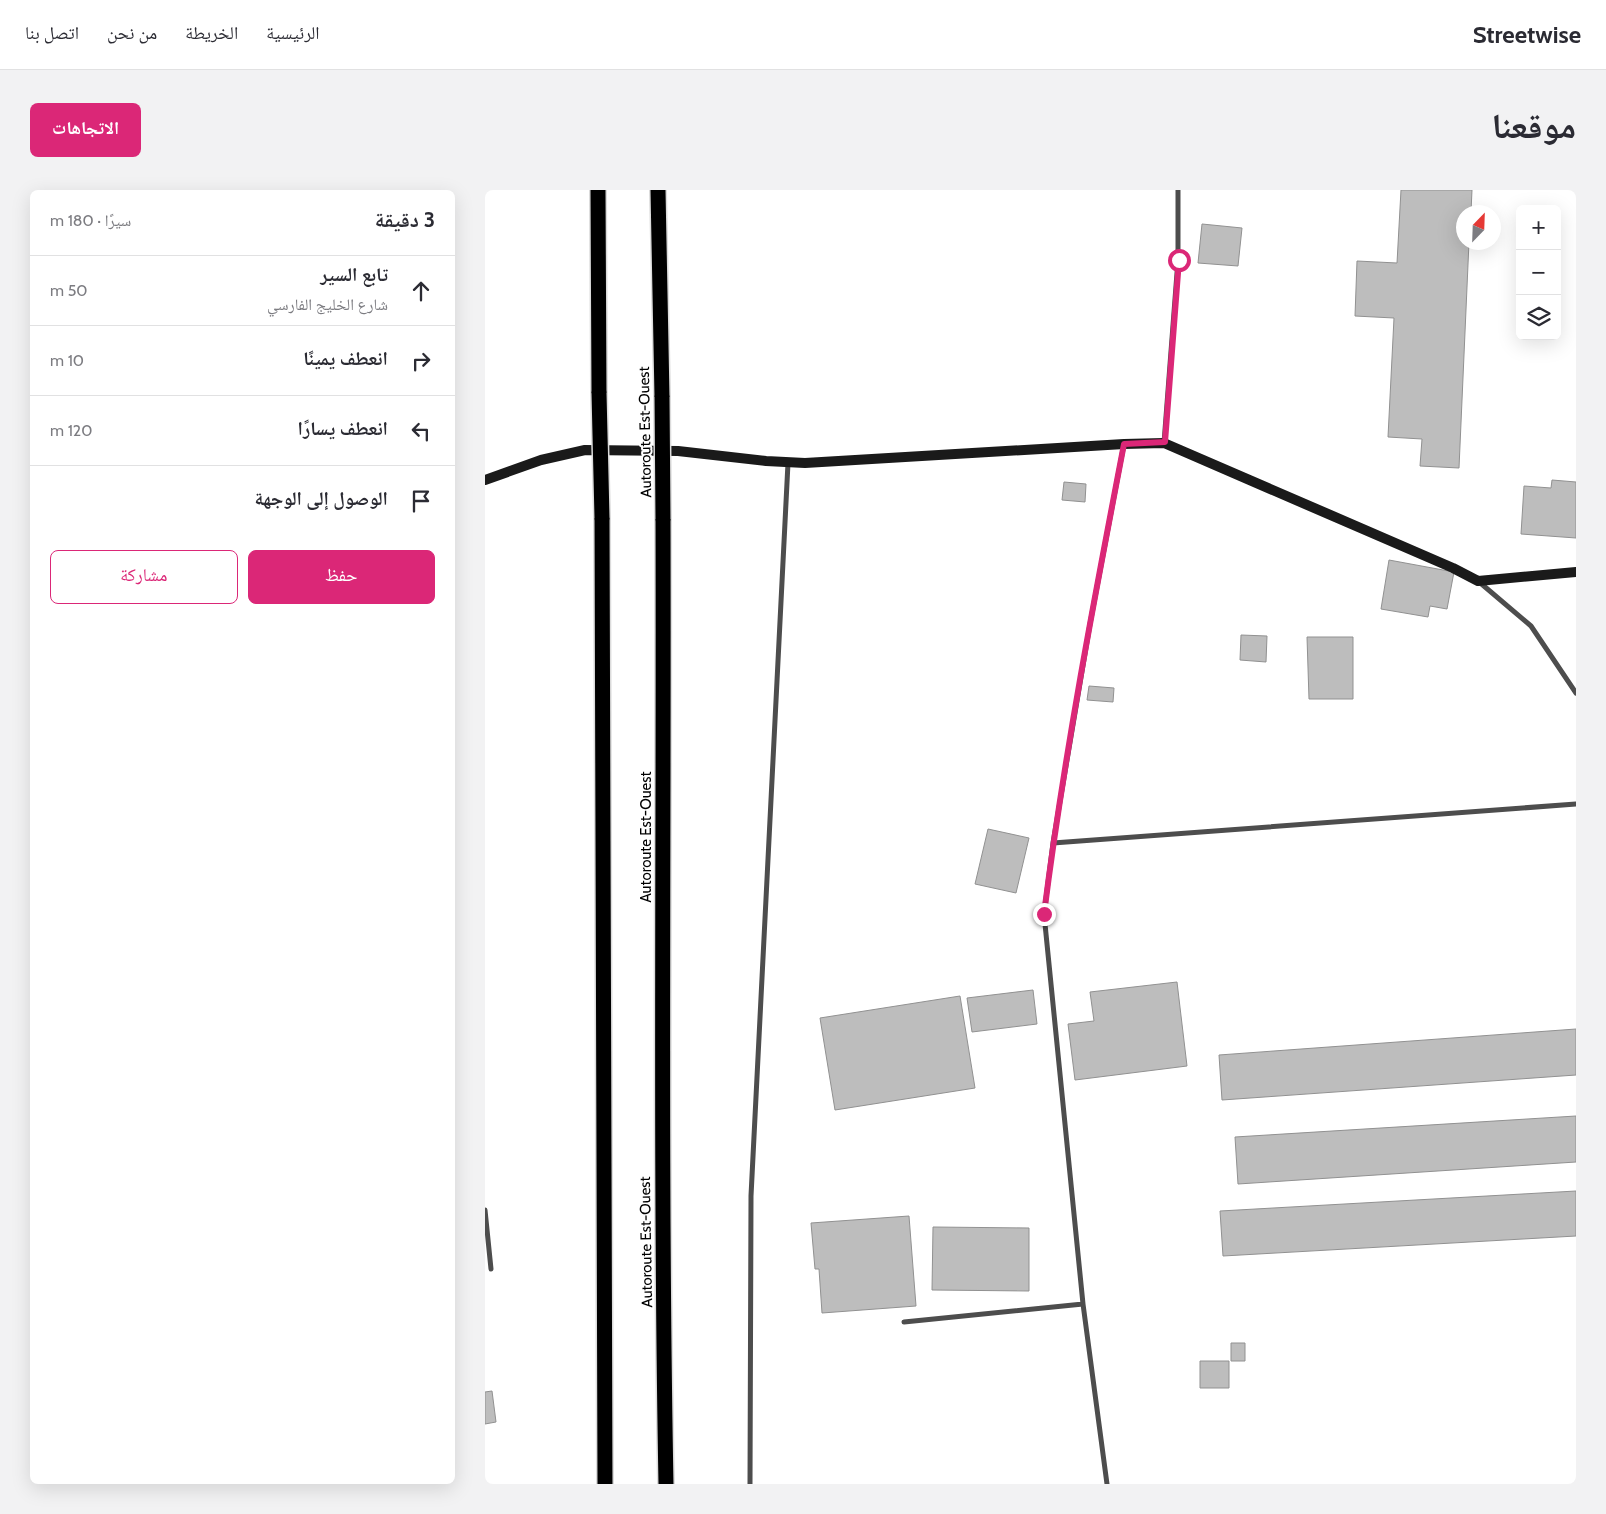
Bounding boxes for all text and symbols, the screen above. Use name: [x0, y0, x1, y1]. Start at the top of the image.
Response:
text: Streetwise: [1473, 20, 1581, 49]
text: اتصل بنا: [25, 22, 79, 44]
text: من نحن: [107, 22, 157, 44]
text: الخريطة: [185, 22, 238, 44]
text: الرئيسية: [266, 22, 320, 44]
button: الاتجاهات: [30, 103, 141, 157]
text: موقعنا: [1491, 104, 1576, 147]
north arrow: [1456, 205, 1501, 250]
map controls: [1516, 205, 1561, 340]
button: +: [1516, 205, 1561, 250]
text: 3 دقيقة: [375, 207, 435, 232]
text: سيرًا · 180 m: [50, 211, 131, 230]
route start: [1168, 249, 1191, 272]
button: −: [1516, 250, 1561, 295]
text: تابع السير: [320, 263, 388, 286]
icon: ahead: [407, 277, 435, 305]
text: 50 m: [50, 281, 87, 300]
text: شارع الخليج الفارسي: [267, 295, 388, 314]
button: layers: [1516, 295, 1561, 340]
text: انعطف يمينًا: [303, 347, 388, 370]
icon: right: [407, 347, 435, 375]
text: 10 m: [50, 351, 84, 370]
street label: Autoroute Est-Ouest: [635, 366, 655, 498]
text: انعطف يسارًا: [298, 417, 388, 440]
icon: left: [407, 417, 435, 445]
text: 120 m: [50, 421, 92, 440]
text: الوصول إلى الوجهة: [255, 487, 388, 510]
icon: arrive: [407, 487, 435, 515]
button: مشاركة: [50, 550, 238, 604]
button: حفظ: [248, 550, 435, 604]
street label: Autoroute Est-Ouest: [637, 771, 655, 903]
route end: [1033, 903, 1056, 926]
street label: Autoroute Est-Ouest: [636, 1176, 656, 1308]

